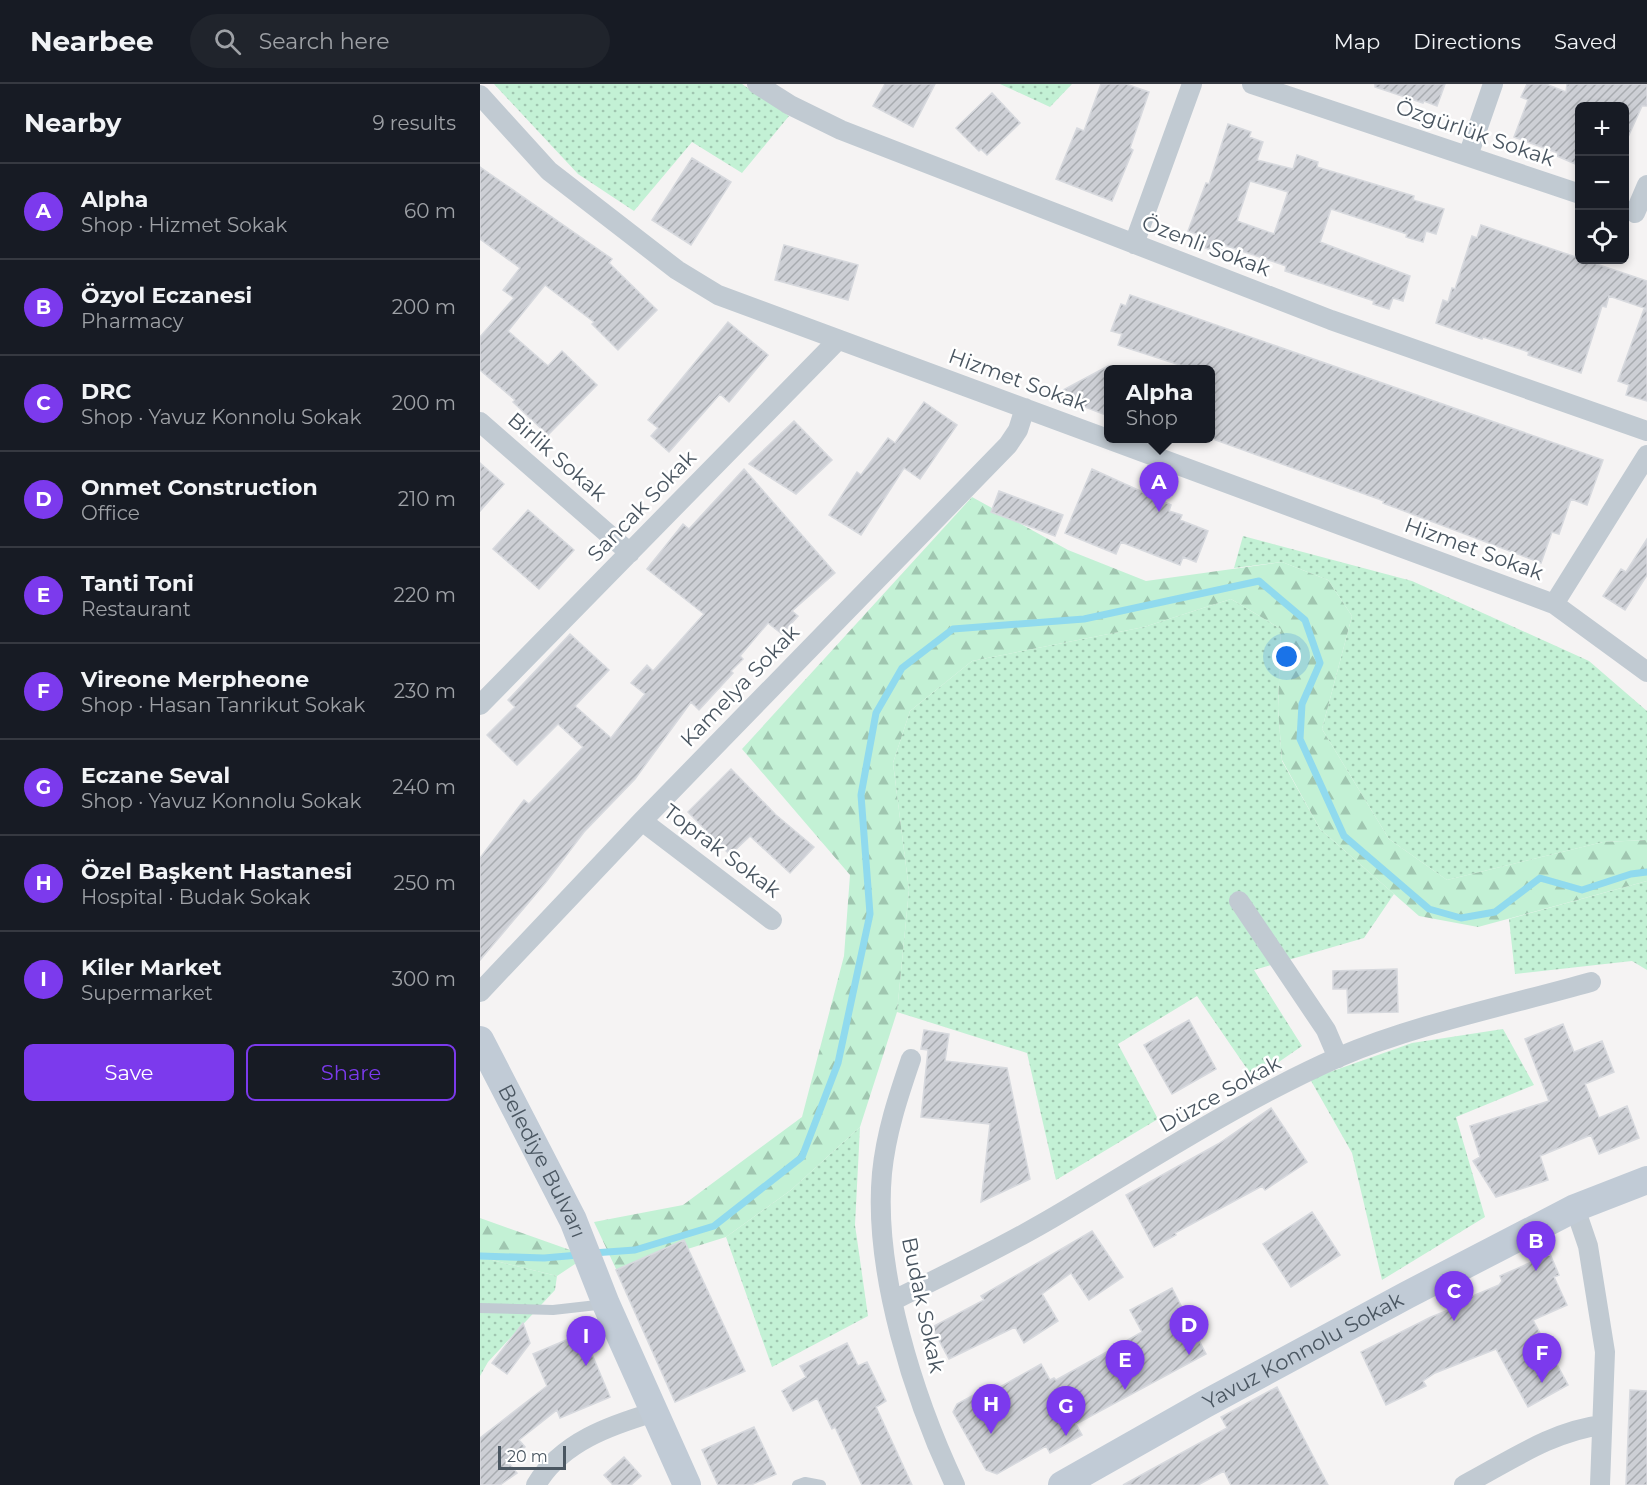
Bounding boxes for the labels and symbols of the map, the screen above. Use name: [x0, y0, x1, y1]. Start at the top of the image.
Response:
street label: Özgürlük Sokak: [1393, 94, 1558, 172]
street label: Özenli Sokak: [1139, 210, 1274, 282]
street label: Hizmet Sokak: [945, 343, 1091, 416]
street label: Birlik Sokak: [503, 407, 612, 507]
street label: Sancak Sokak: [582, 444, 701, 567]
pin: A: [1140, 462, 1178, 512]
street label: Hizmet Sokak: [1401, 512, 1547, 585]
street label: Kamelya Sokak: [675, 619, 804, 752]
your location: [1272, 642, 1301, 671]
street label: Toprak Sokak: [659, 799, 786, 903]
street label: Düzce Sokak: [1155, 1050, 1285, 1137]
street label: Belediye Bulvarı: [493, 1080, 592, 1241]
pin: B: [1516, 1222, 1556, 1271]
street label: Budak Sokak: [897, 1235, 950, 1375]
pin: C: [1434, 1272, 1474, 1321]
street label: Yavuz Konnolu Sokak: [1199, 1286, 1408, 1415]
pin: D: [1170, 1306, 1208, 1355]
pin: I: [566, 1316, 606, 1366]
pin: F: [1522, 1334, 1562, 1383]
pin: E: [1106, 1340, 1144, 1390]
pin: H: [972, 1384, 1010, 1434]
pin: G: [1046, 1386, 1086, 1436]
scale bar: [498, 1443, 566, 1470]

